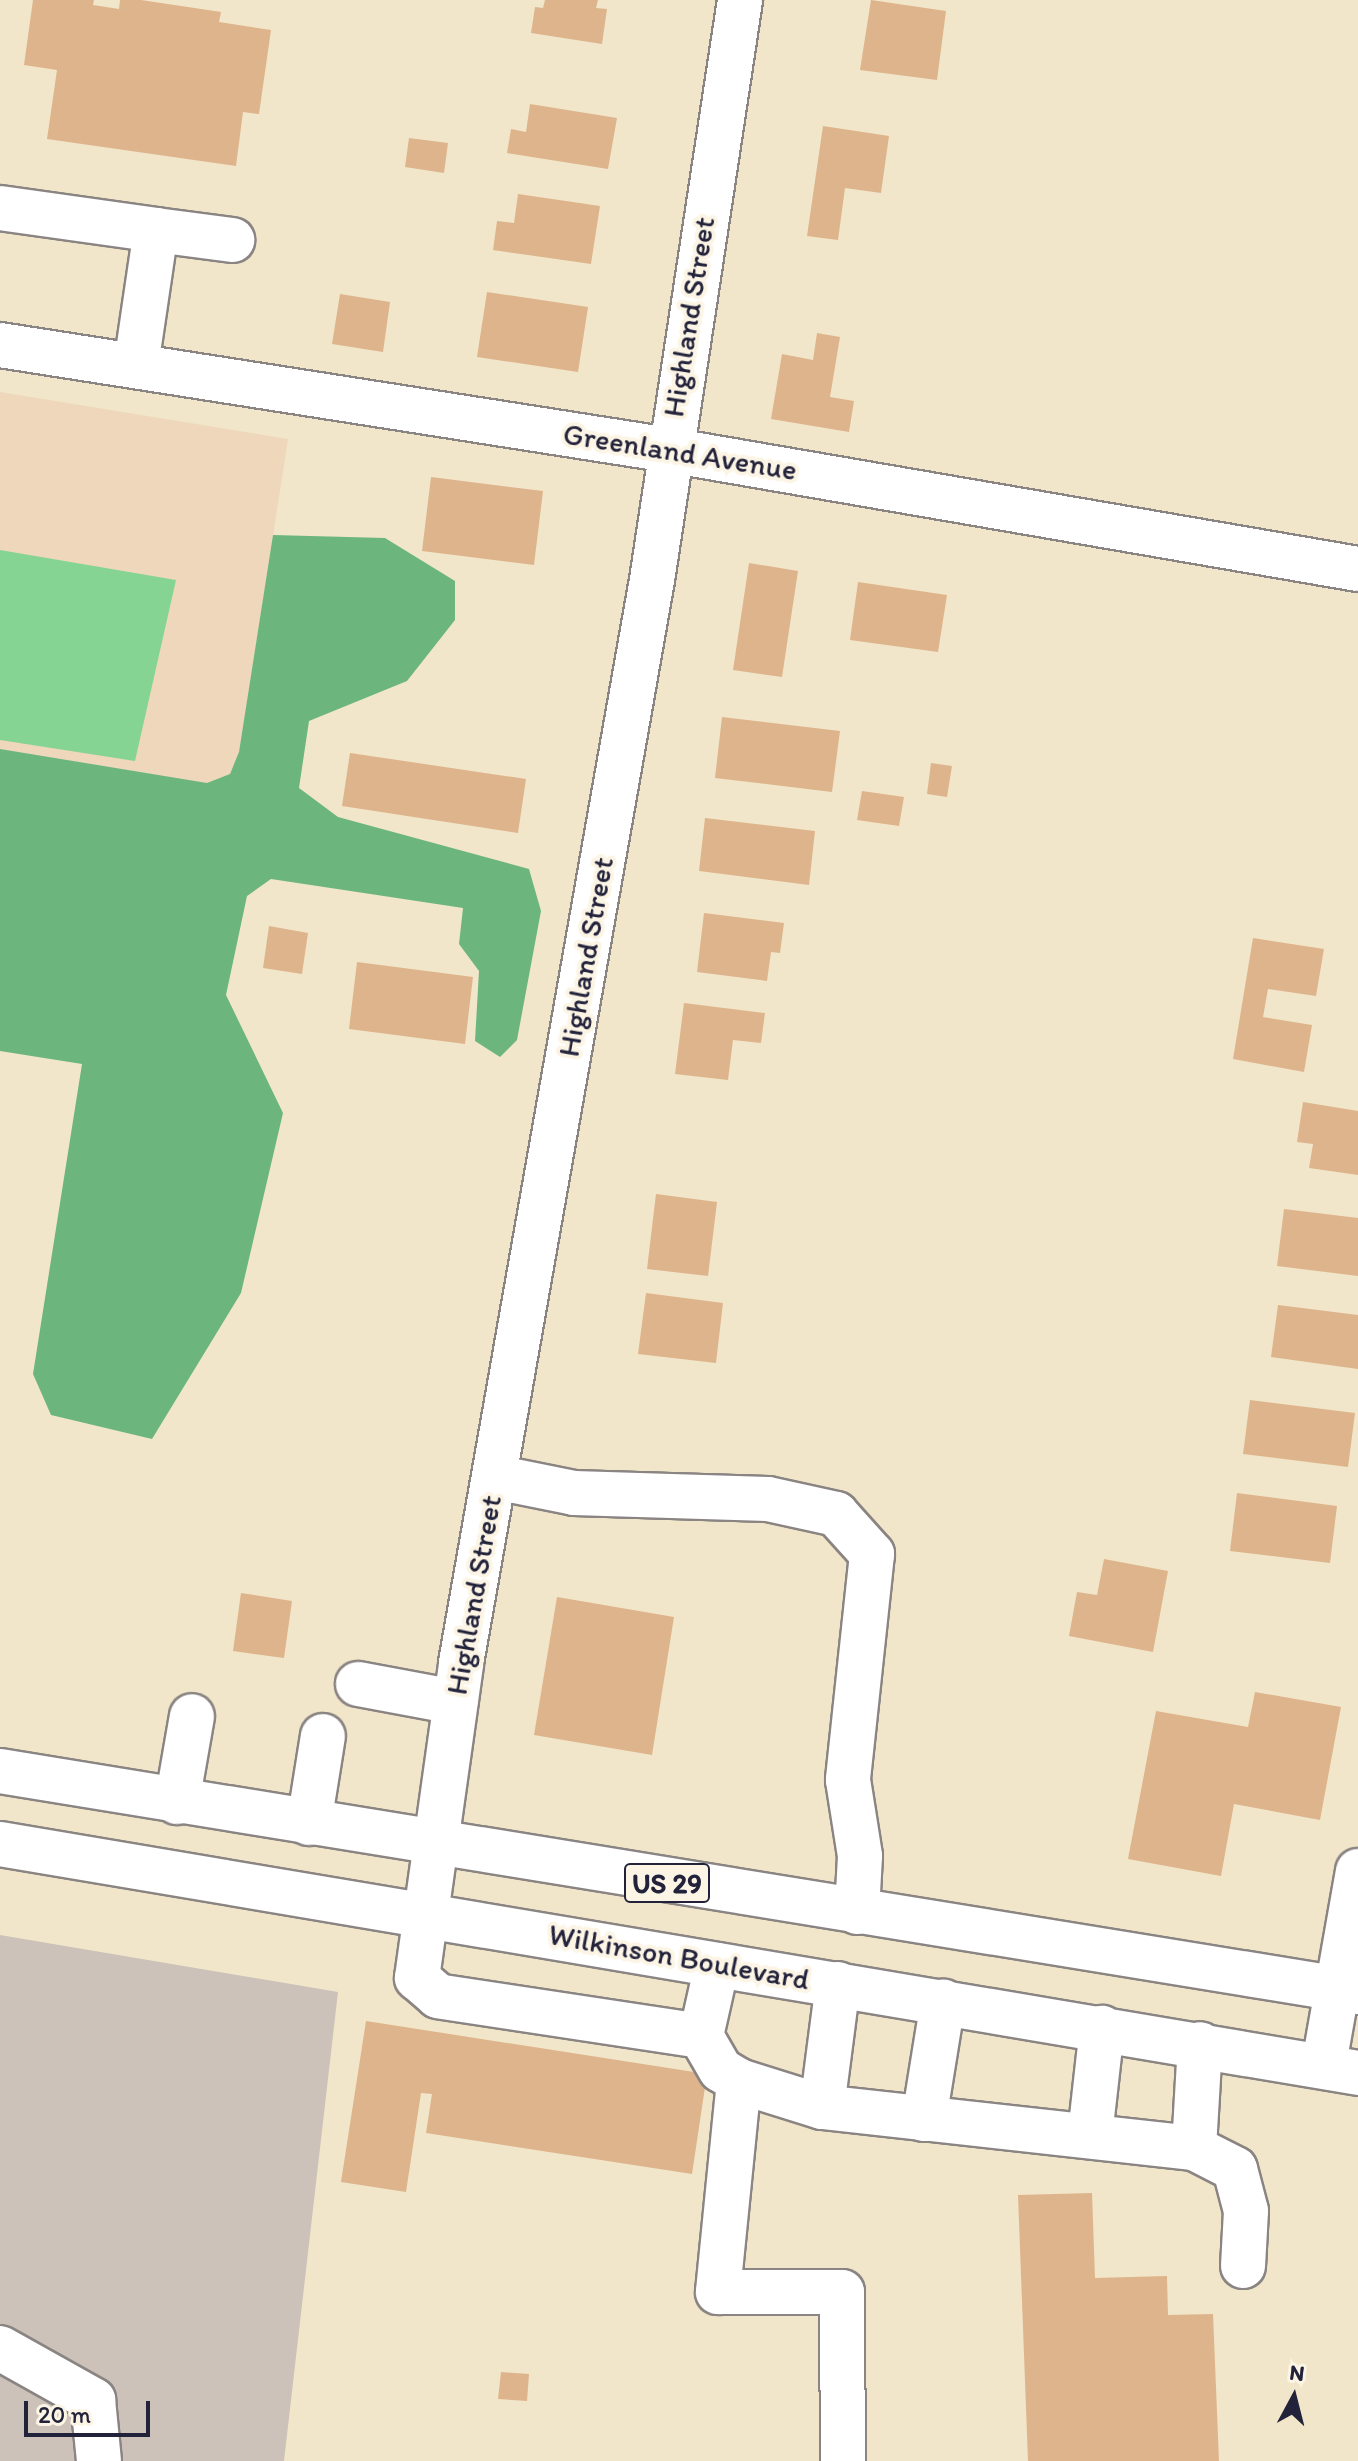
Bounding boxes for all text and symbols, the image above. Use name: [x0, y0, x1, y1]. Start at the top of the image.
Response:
street label: Highland Street: [655, 215, 723, 419]
street label: Greenland Avenue: [561, 416, 799, 488]
street label: Highland Street: [551, 855, 621, 1059]
street label: Highland Street: [439, 1493, 509, 1697]
road number: US 29: [623, 1859, 711, 1907]
street label: Wilkinson Boulevard: [545, 1916, 813, 1998]
north arrow: [1254, 2357, 1334, 2437]
text: N: [1288, 2358, 1306, 2387]
scale bar: [28, 2385, 154, 2435]
text: 20 m: [38, 2400, 91, 2429]

